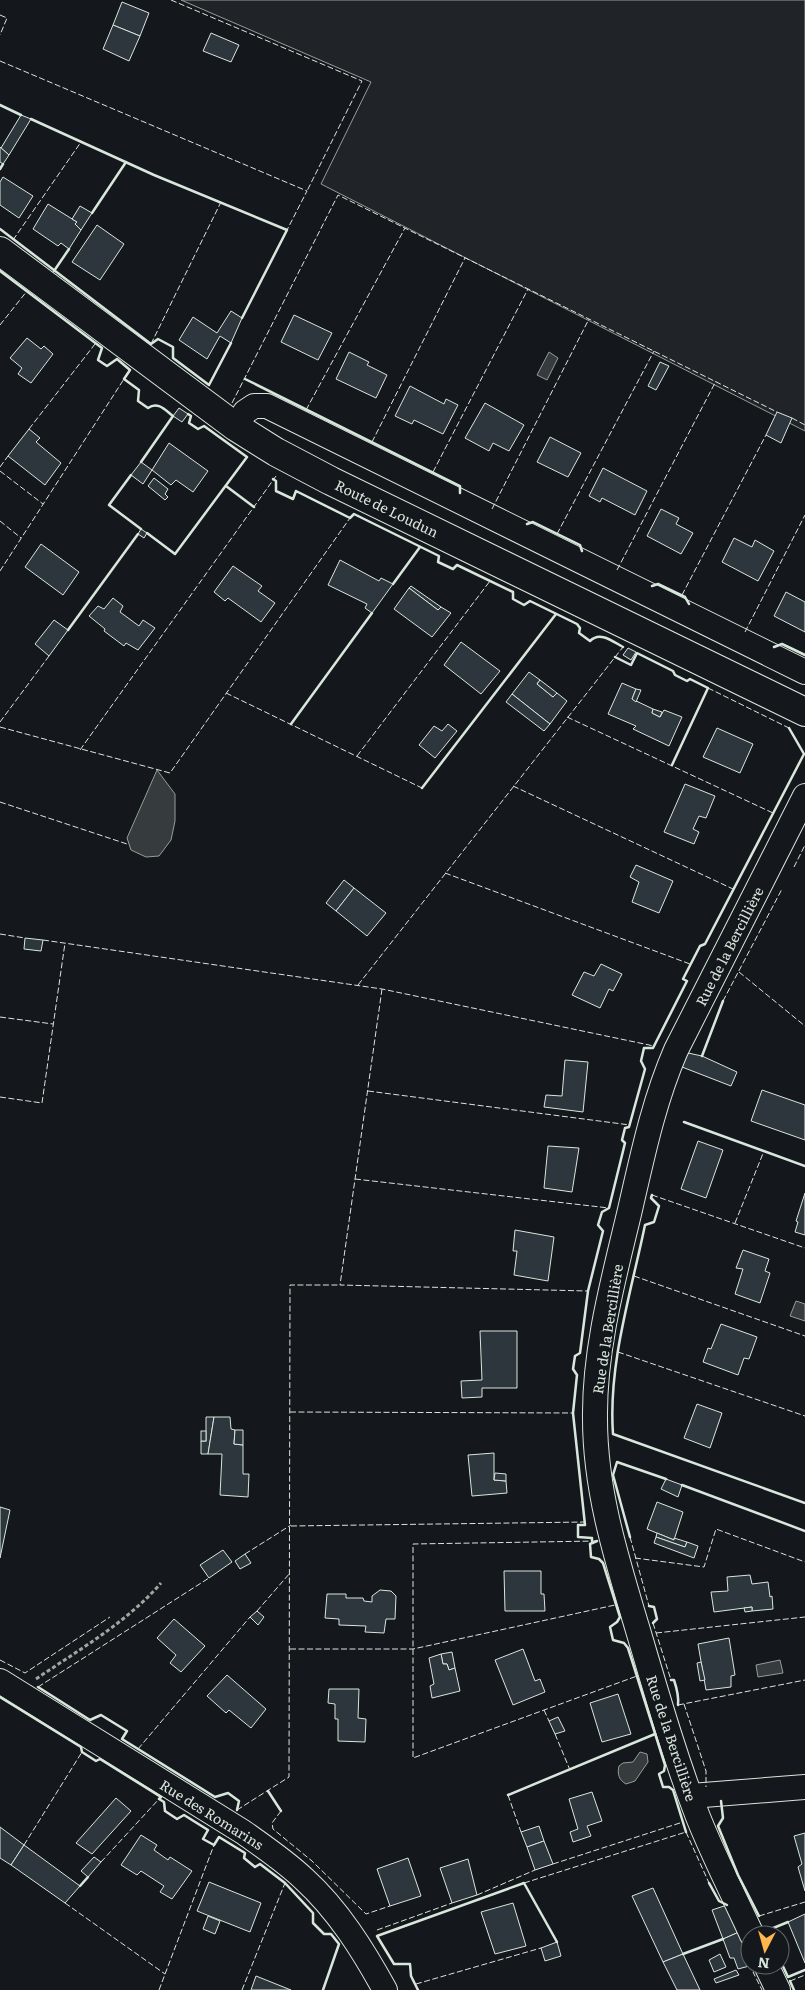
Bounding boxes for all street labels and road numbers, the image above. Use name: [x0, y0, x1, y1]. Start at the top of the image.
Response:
street label: Route de Loudun: [332, 474, 442, 542]
street label: Rue de la Bercillière: [690, 883, 768, 1009]
street label: Rue de la Bercillière: [587, 1263, 627, 1395]
street label: Rue de la Bercillière: [642, 1672, 702, 1804]
street label: Rue des Romarins: [156, 1774, 268, 1854]

